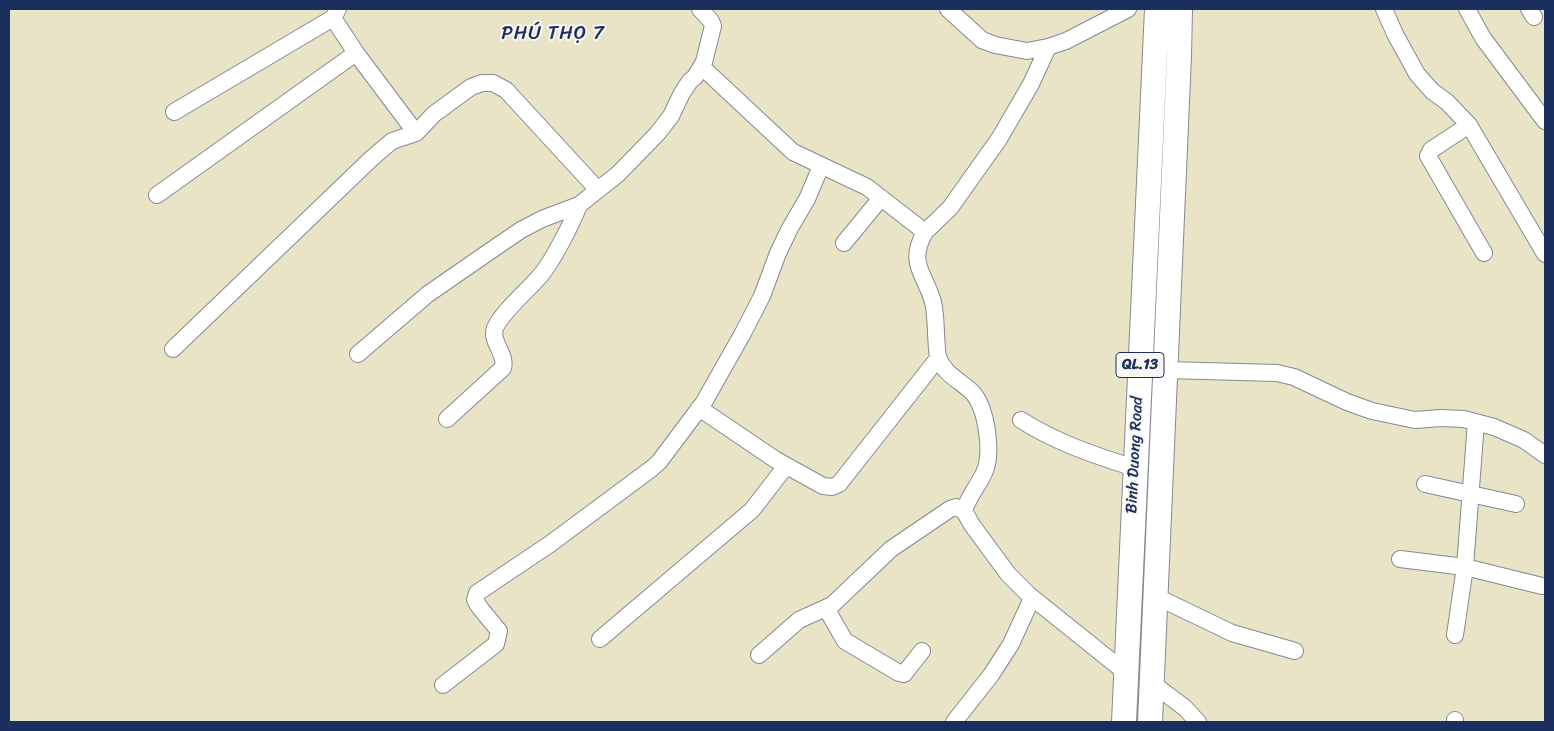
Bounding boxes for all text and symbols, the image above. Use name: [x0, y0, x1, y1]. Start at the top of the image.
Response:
district label: PHÚ THỌ 7: [500, 23, 606, 45]
road number: QL.13: [1116, 352, 1164, 378]
street label: Binh Duong Road: [1122, 396, 1148, 514]

